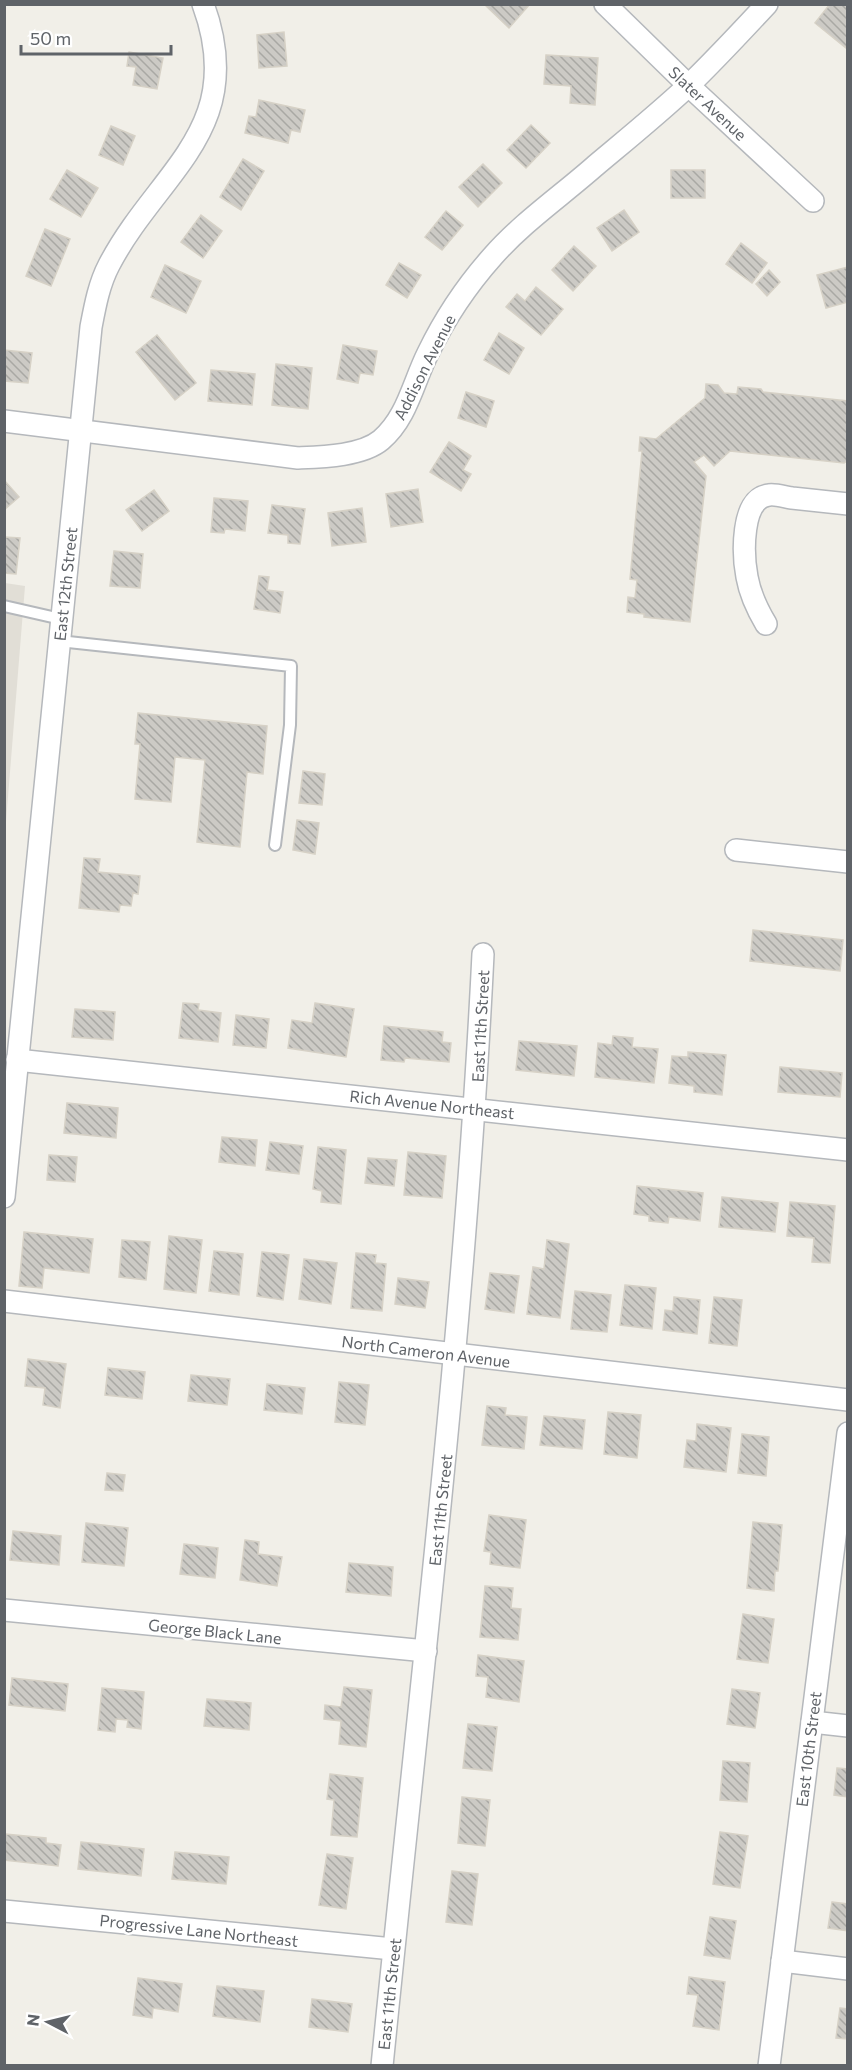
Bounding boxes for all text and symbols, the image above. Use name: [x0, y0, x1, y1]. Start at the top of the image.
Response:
scale bar: [21, 18, 171, 56]
text: 50 m: [30, 27, 71, 49]
street label: Slater Avenue: [665, 62, 751, 144]
street label: Addison Avenue: [389, 311, 459, 423]
street label: East 12th Street: [50, 526, 80, 642]
street label: East 11th Street: [468, 969, 492, 1083]
street label: Rich Avenue Northeast: [349, 1086, 516, 1122]
street label: North Cameron Avenue: [341, 1331, 511, 1371]
street label: East 11th Street: [425, 1453, 455, 1567]
street label: George Black Lane: [148, 1615, 282, 1647]
street label: East 10th Street: [792, 1690, 825, 1808]
street label: Progressive Lane Northeast: [99, 1910, 300, 1950]
street label: East 11th Street: [374, 1937, 404, 2051]
north arrow: [18, 1992, 78, 2052]
text: N: [22, 2013, 43, 2027]

